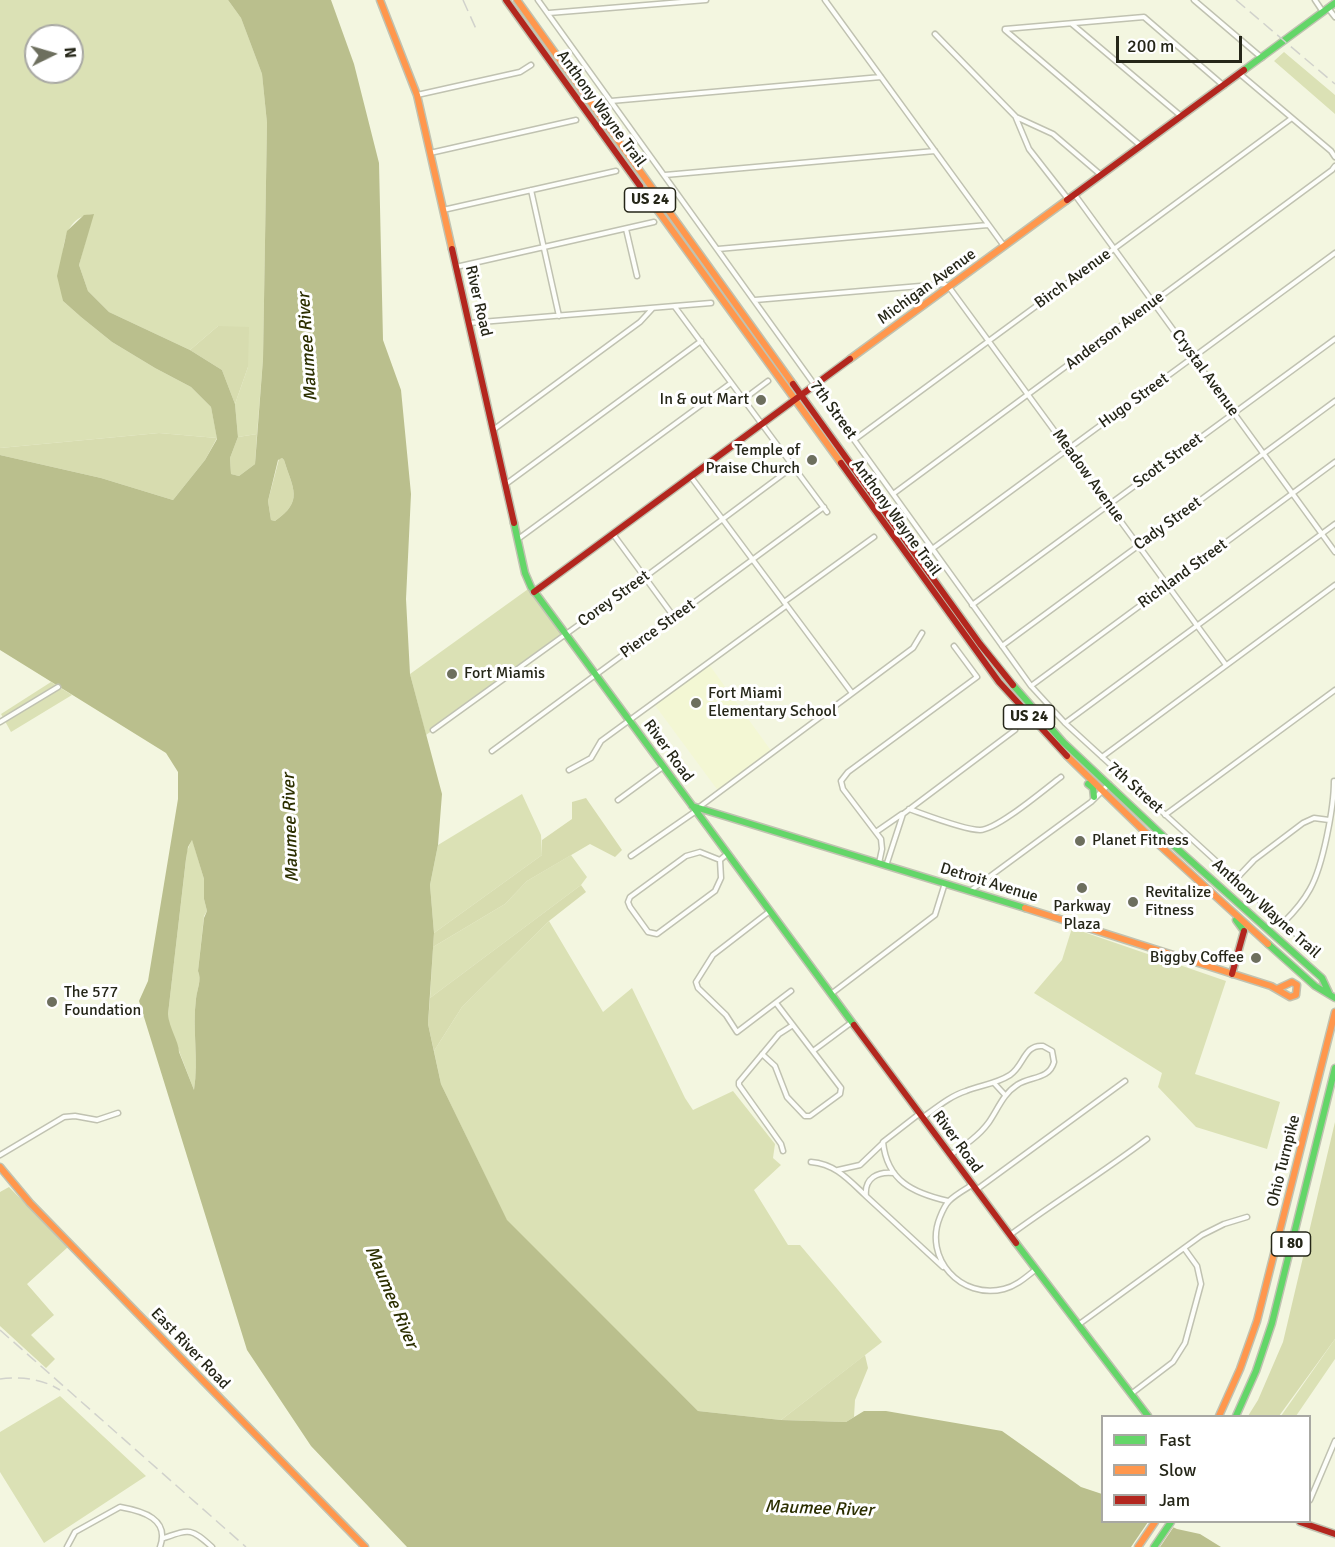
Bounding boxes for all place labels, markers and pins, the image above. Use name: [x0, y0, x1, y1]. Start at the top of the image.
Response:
place label: In & out Mart: [660, 390, 749, 410]
marker: In & out Mart: [754, 393, 768, 407]
place label: Temple of Praise Church: [705, 441, 800, 479]
marker: Temple of Praise Church: [805, 453, 819, 467]
place label: Fort Miamis: [464, 664, 545, 684]
marker: Fort Miamis: [445, 667, 459, 681]
place label: Fort Miami Elementary School: [708, 684, 837, 722]
marker: Fort Miami Elementary School: [689, 696, 703, 710]
place label: Planet Fitness: [1092, 831, 1189, 851]
marker: Planet Fitness: [1073, 834, 1087, 848]
marker: Parkway Plaza: [1075, 881, 1089, 895]
place label: Revitalize Fitness: [1145, 883, 1211, 921]
marker: Revitalize Fitness: [1126, 895, 1140, 909]
place label: Parkway Plaza: [1053, 897, 1111, 935]
place label: Biggby Coffee: [1150, 948, 1244, 968]
marker: Biggby Coffee: [1249, 951, 1263, 965]
place label: The 577 Foundation: [64, 983, 141, 1021]
marker: The 577 Foundation: [45, 995, 59, 1009]

